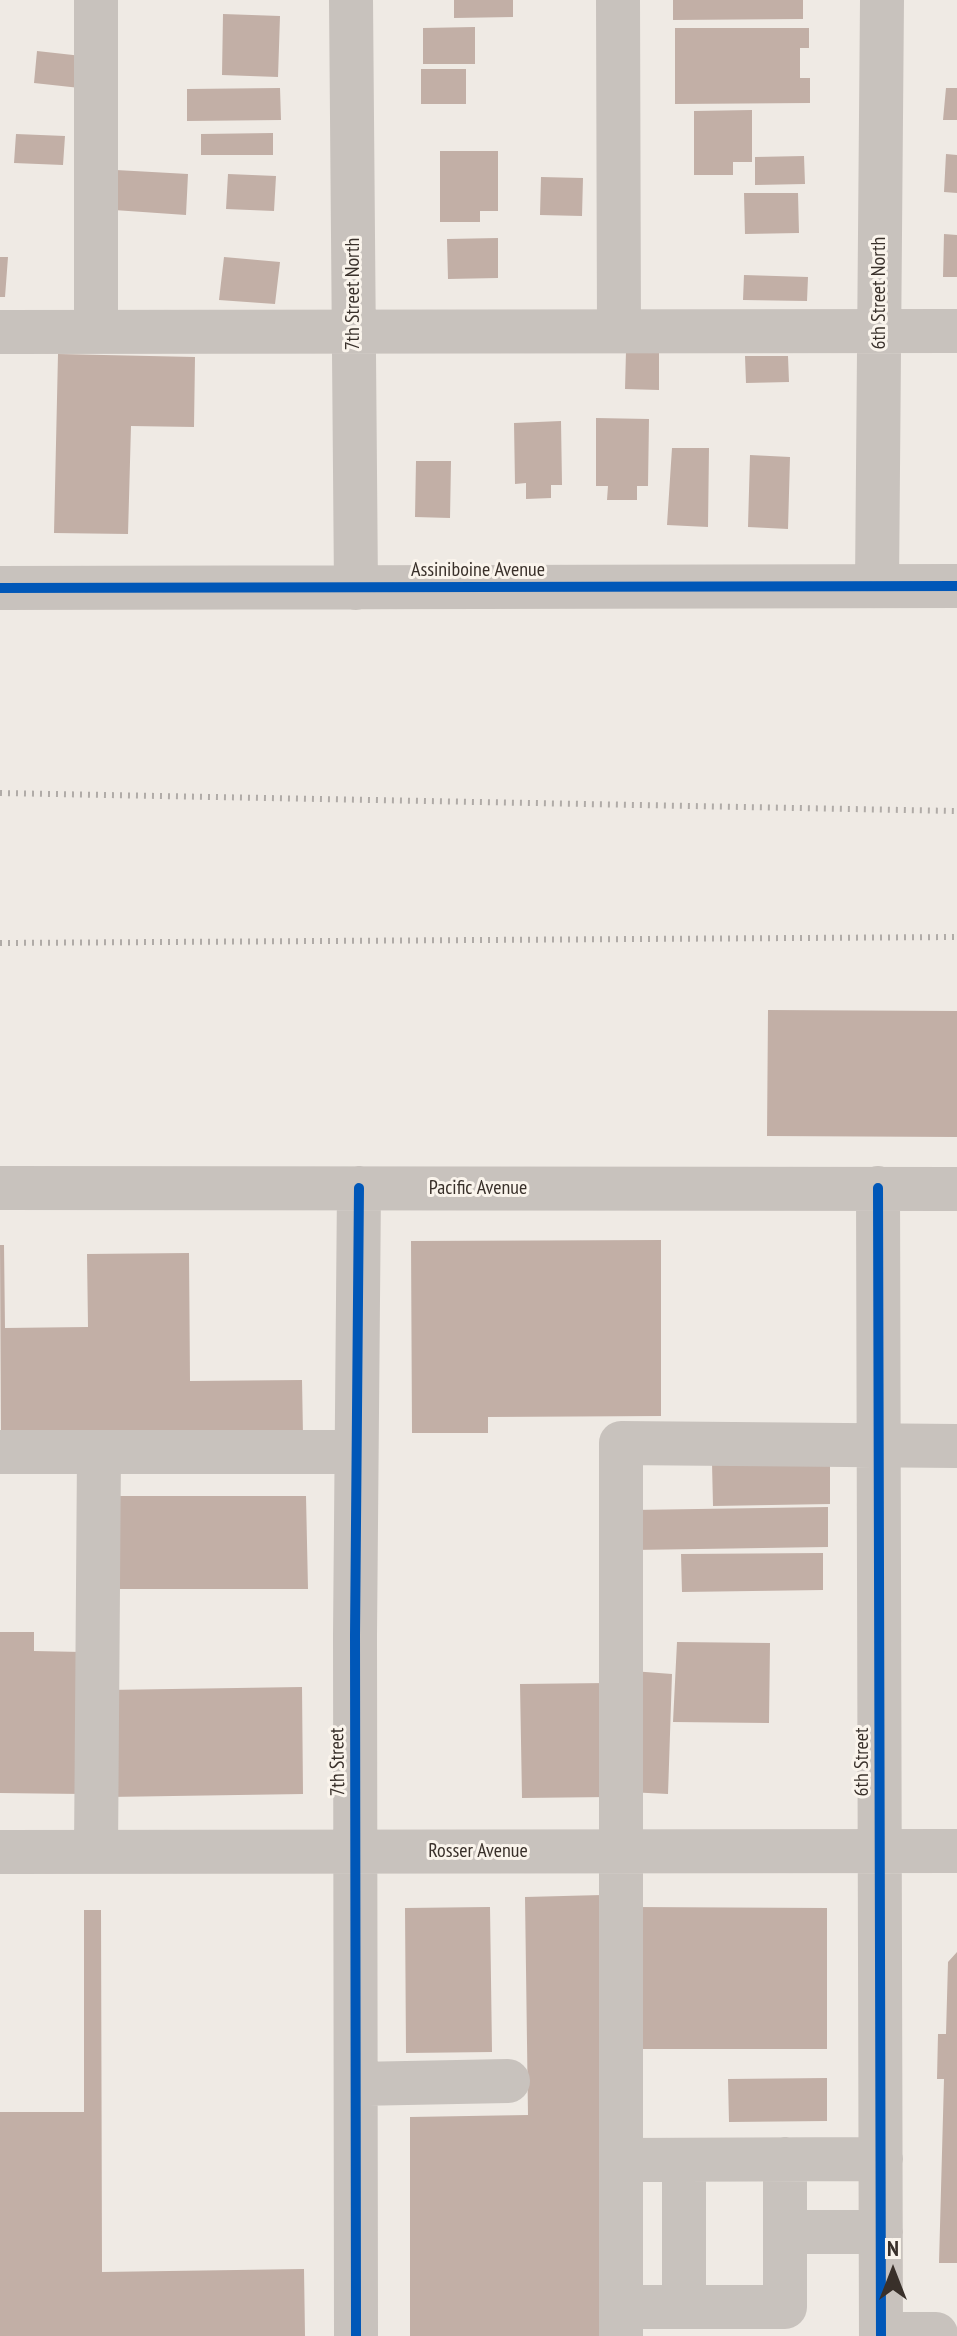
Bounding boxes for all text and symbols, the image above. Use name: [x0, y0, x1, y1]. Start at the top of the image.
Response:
street label: 6th Street North: [867, 237, 891, 349]
street label: 7th Street North: [341, 238, 365, 350]
street label: Assiniboine Avenue: [411, 558, 545, 582]
street label: Pacific Avenue: [429, 1176, 527, 1200]
street label: 7th Street: [325, 1727, 351, 1797]
street label: 6th Street: [850, 1728, 874, 1796]
street label: Rosser Avenue: [428, 1839, 528, 1863]
north arrow: [853, 2232, 933, 2312]
text: N: [887, 2234, 899, 2262]

